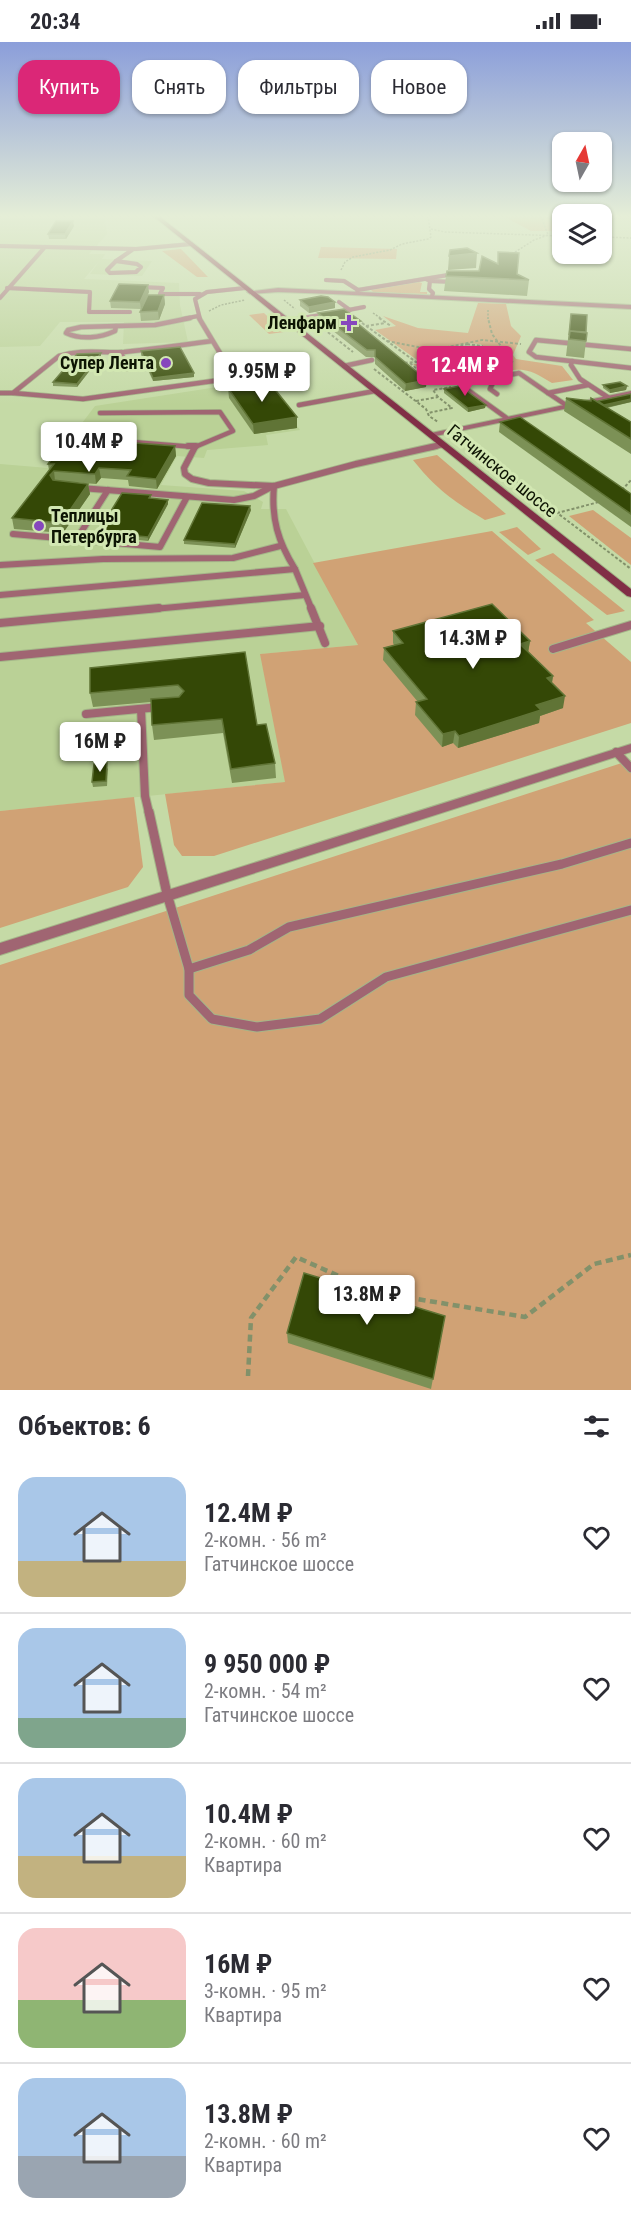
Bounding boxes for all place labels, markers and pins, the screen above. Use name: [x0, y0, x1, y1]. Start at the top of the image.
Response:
place label: Ленфарм: [268, 312, 337, 333]
marker: Ленфарм: [342, 316, 356, 330]
pin: 12.4M ₽: [410, 346, 520, 397]
place label: Супер Лента: [60, 352, 154, 373]
pin: 9.95M ₽: [207, 352, 317, 403]
marker: Супер Лента: [159, 356, 173, 370]
pin: 10.4M ₽: [34, 422, 144, 473]
place label: Теплицы Петербурга: [51, 505, 137, 547]
marker: Теплицы Петербурга: [32, 519, 46, 533]
pin: 14.3M ₽: [418, 619, 528, 670]
pin: 16M ₽: [58, 722, 142, 773]
pin: 13.8M ₽: [312, 1275, 422, 1326]

